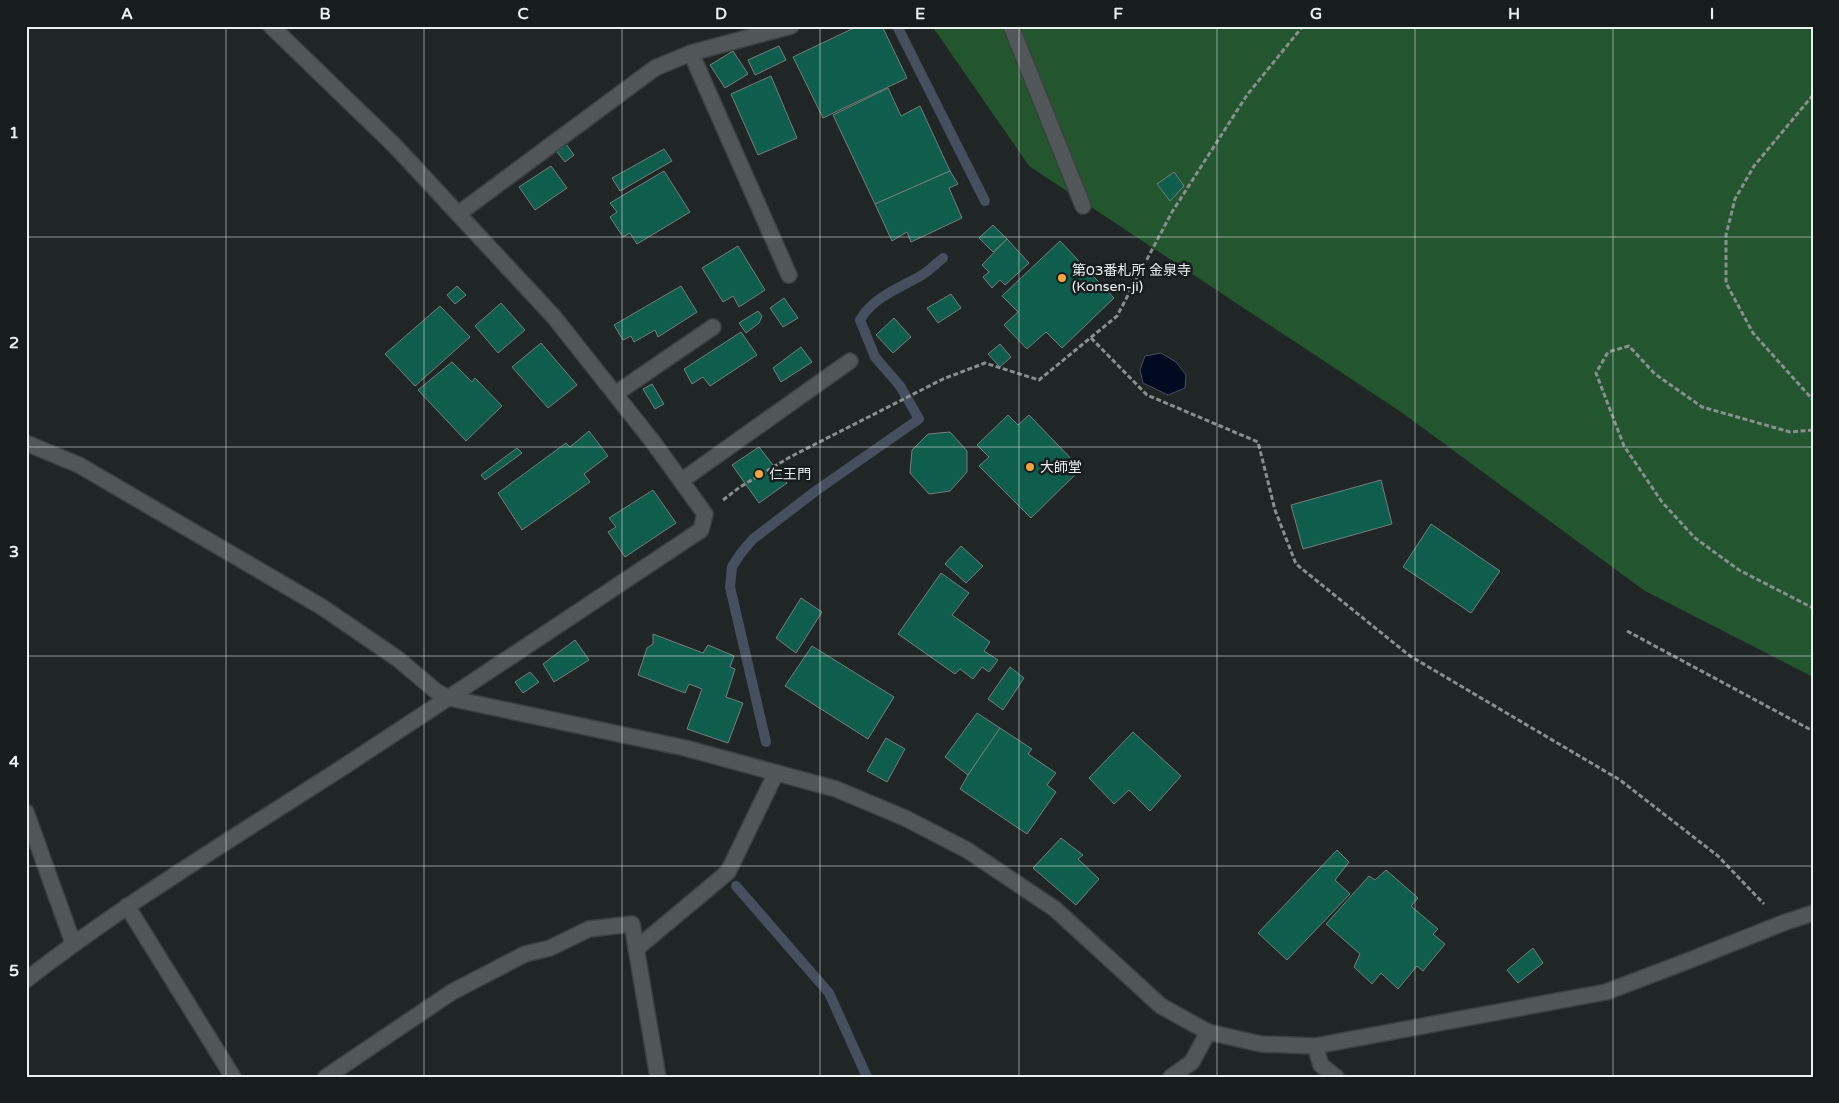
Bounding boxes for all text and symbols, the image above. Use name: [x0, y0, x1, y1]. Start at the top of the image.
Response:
text: A: [121, 4, 133, 24]
text: B: [319, 4, 331, 24]
text: C: [517, 4, 529, 24]
text: D: [715, 4, 727, 24]
text: E: [915, 4, 925, 24]
text: F: [1113, 4, 1123, 24]
text: G: [1310, 4, 1322, 24]
text: H: [1508, 4, 1520, 24]
text: I: [1710, 4, 1714, 24]
text: 1: [9, 123, 19, 143]
place label: 第03番札所 金泉寺 (Konsen-ji): [1072, 262, 1191, 295]
marker: 第03番札所 金泉寺 (Konsen-ji): [1056, 272, 1068, 284]
text: 2: [9, 333, 19, 353]
place label: 大師堂: [1040, 459, 1082, 476]
marker: 大師堂: [1024, 461, 1036, 473]
place label: 仁王門: [769, 466, 811, 483]
marker: 仁王門: [753, 468, 765, 480]
text: 3: [9, 542, 19, 562]
text: 4: [9, 752, 19, 772]
text: 5: [9, 961, 19, 981]

